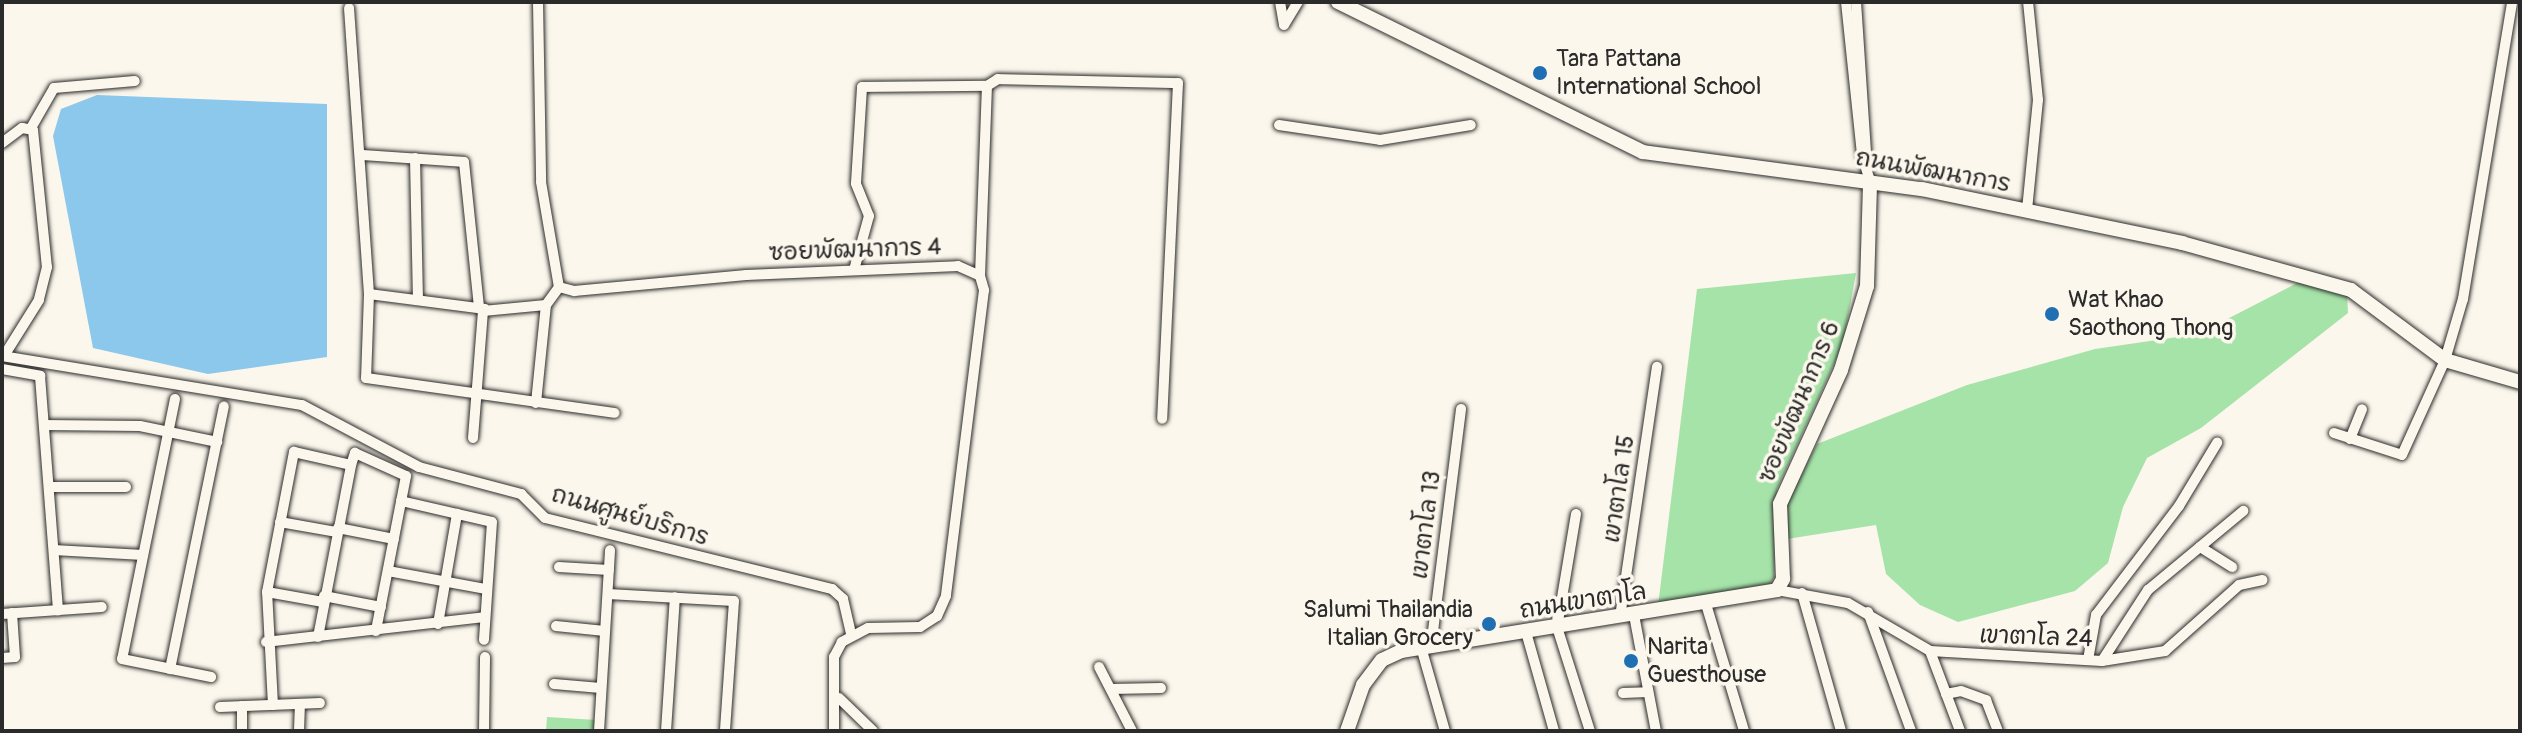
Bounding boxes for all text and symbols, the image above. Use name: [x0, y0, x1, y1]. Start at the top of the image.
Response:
place label: Tara Pattana International School: [1556, 45, 1761, 101]
marker: Tara Pattana International School: [1531, 64, 1549, 82]
street label: ถนนพัฒนาการ: [1853, 143, 2013, 199]
street label: ซอยพัฒนาการ 4: [768, 233, 942, 267]
place label: Wat Khao Saothong Thong: [2068, 286, 2233, 342]
marker: Wat Khao Saothong Thong: [2043, 305, 2061, 323]
street label: ซอยพัฒนาการ 6: [1752, 317, 1846, 487]
street label: เขาตาโล 15: [1597, 433, 1641, 545]
street label: เขาตาโล 13: [1405, 469, 1447, 581]
street label: ถนนศูนย์บริการ: [548, 480, 712, 552]
street label: ถนนเขาตาโล: [1518, 577, 1648, 625]
place label: Salumi Thailandia Italian Grocery: [1303, 596, 1473, 652]
marker: Salumi Thailandia Italian Grocery: [1480, 615, 1498, 633]
street label: เขาตาโล 24: [1979, 621, 2093, 653]
place label: Narita Guesthouse: [1647, 633, 1766, 689]
marker: Narita Guesthouse: [1622, 652, 1640, 670]

